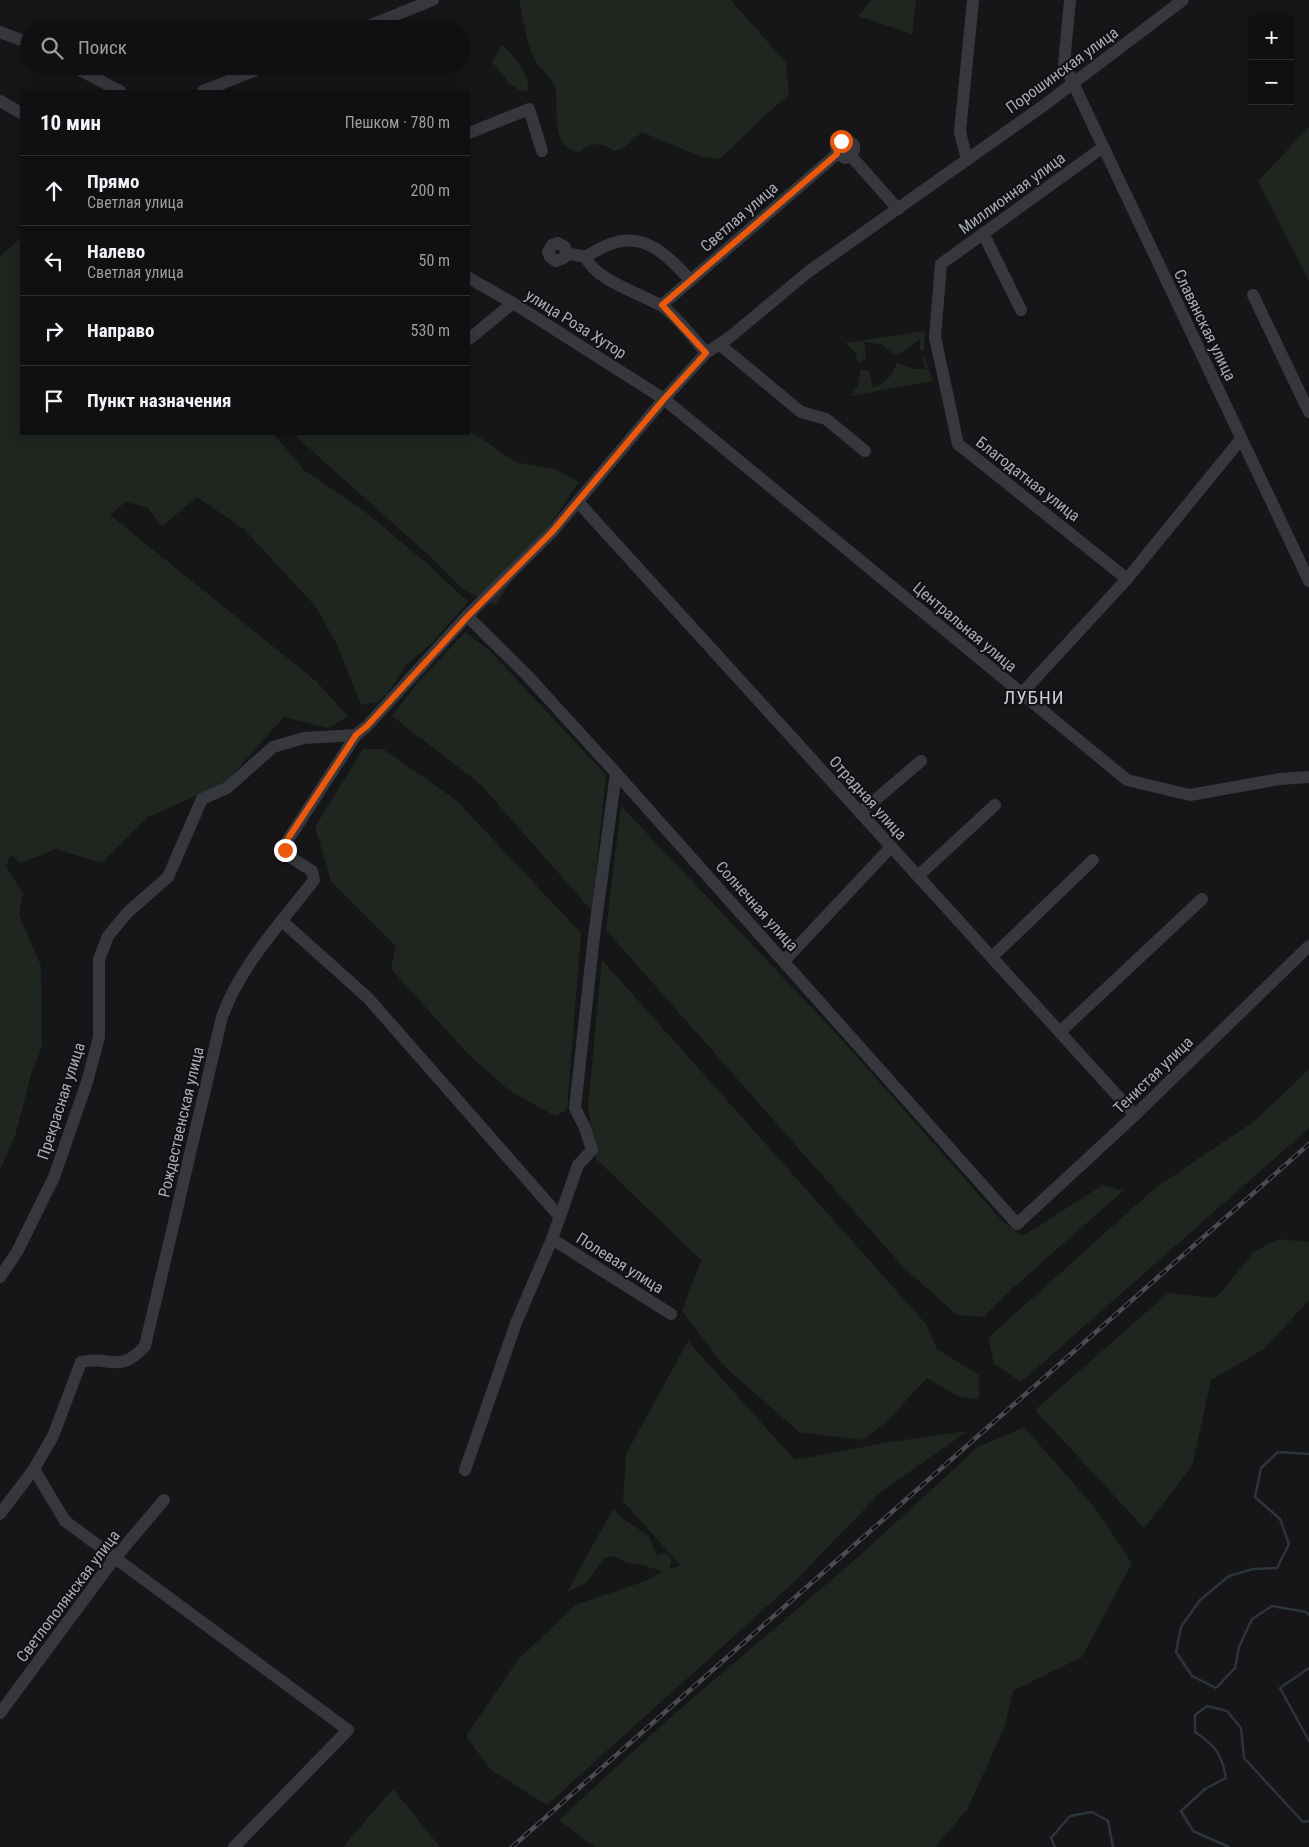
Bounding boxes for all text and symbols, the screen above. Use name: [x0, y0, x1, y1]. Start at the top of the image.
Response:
map controls: [1249, 15, 1294, 105]
button: +: [1249, 15, 1294, 60]
search box: [20, 20, 470, 75]
street label: Порошинская улица: [1002, 23, 1122, 117]
icon: search: [38, 34, 66, 62]
text: Поиск: [78, 36, 127, 59]
button: −: [1249, 60, 1294, 105]
text: 10 мин: [40, 111, 101, 135]
text: Пешком · 780 m: [345, 113, 450, 132]
route start: [830, 130, 853, 153]
street label: Миллионная улица: [955, 148, 1069, 238]
text: Прямо: [87, 170, 140, 193]
icon: ahead: [40, 177, 68, 205]
street label: Светлая улица: [696, 178, 782, 256]
text: 200 m: [411, 181, 450, 200]
text: Светлая улица: [87, 193, 184, 212]
text: Налево: [87, 240, 145, 263]
icon: left: [40, 247, 68, 275]
text: 50 m: [418, 251, 450, 270]
text: Светлая улица: [87, 263, 184, 282]
street label: Славянская улица: [1170, 266, 1240, 384]
street label: улица Роза Хутор: [522, 285, 630, 363]
icon: right: [40, 317, 68, 345]
text: Направо: [87, 319, 154, 342]
text: 530 m: [411, 321, 450, 340]
icon: arrive: [40, 387, 68, 415]
text: Пункт назначения: [87, 389, 231, 412]
street label: Благодатная улица: [972, 433, 1084, 525]
street label: Центральная улица: [909, 578, 1021, 676]
district label: ЛУБНИ: [1003, 686, 1065, 709]
street label: Отрадная улица: [825, 752, 911, 844]
route end: [274, 839, 297, 862]
street label: Солнечная улица: [712, 857, 802, 955]
street label: Тенистая улица: [1109, 1032, 1197, 1118]
street label: Прекрасная улица: [33, 1040, 89, 1162]
street label: Рождественская улица: [154, 1045, 208, 1199]
street label: Полевая улица: [573, 1229, 667, 1297]
street label: Светлополянская улица: [12, 1526, 124, 1666]

